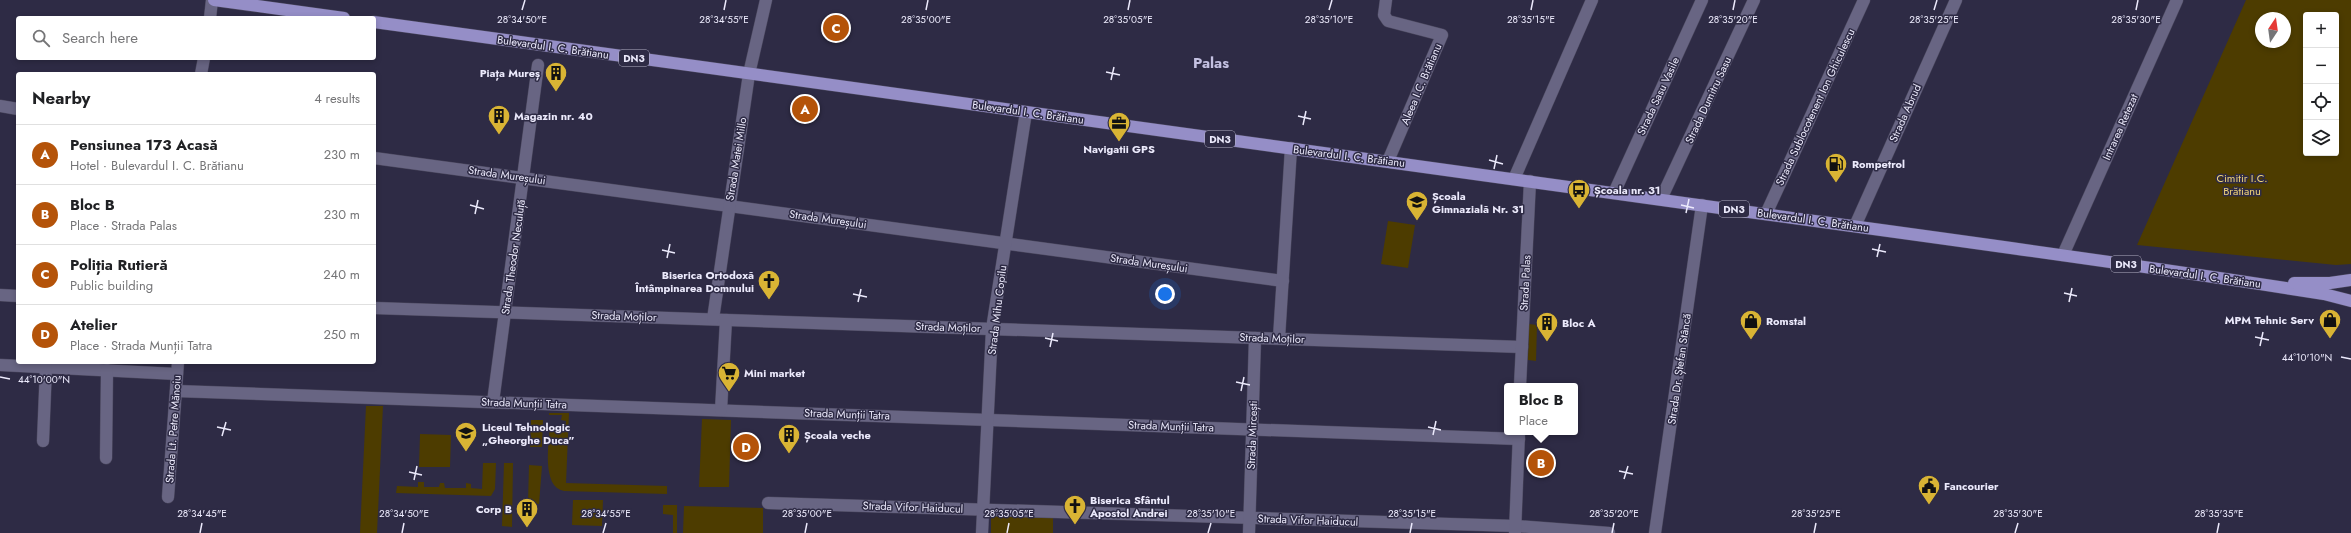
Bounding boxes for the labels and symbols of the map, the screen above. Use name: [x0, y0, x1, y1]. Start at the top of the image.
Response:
text: 28°34'50"E: [497, 12, 547, 27]
text: 28°34'55"E: [699, 12, 749, 27]
text: 28°35'00"E: [901, 12, 951, 27]
text: 28°35'05"E: [1103, 12, 1153, 27]
text: 28°35'10"E: [1305, 12, 1353, 27]
text: 28°35'15"E: [1507, 12, 1555, 27]
text: 28°35'20"E: [1708, 12, 1758, 27]
text: 28°35'25"E: [1909, 12, 1959, 27]
text: 28°35'30"E: [2111, 12, 2161, 27]
north arrow: [2255, 12, 2291, 48]
pin: C: [823, 13, 849, 43]
street label: Strada Sublocotenent Ion Ghiculescu: [1771, 26, 1859, 188]
street label: Bulevardul I. C. Brătianu: [496, 31, 610, 63]
street label: Aleea I.C. Brătianu: [1397, 41, 1445, 127]
road number: DN3: [619, 50, 649, 66]
district label: Palas: [1193, 52, 1229, 74]
street label: Strada Sasu Vasile: [1633, 54, 1683, 138]
street label: Strada Dumitru Sasu: [1681, 54, 1735, 146]
building icon: Piața Mureș: [543, 60, 569, 93]
place label: Piața Mureș: [480, 65, 540, 81]
street label: Strada Abrud: [1885, 81, 1925, 145]
street label: Intrarea Retezat: [2098, 91, 2142, 163]
pin: A: [792, 94, 818, 124]
street label: Bulevardul I. C. Brătianu: [971, 96, 1085, 128]
building icon: Magazin nr. 40: [486, 103, 512, 136]
place label: Magazin nr. 40: [514, 108, 593, 124]
office icon: Navigatii GPS: [1106, 110, 1132, 143]
street label: Strada Matei Millo: [722, 116, 750, 202]
road number: DN3: [1205, 131, 1235, 147]
place label: Navigatii GPS: [1083, 141, 1155, 157]
street label: Bulevardul I. C. Brătianu: [1292, 141, 1406, 171]
fuel station icon: Rompetrol: [1823, 151, 1849, 184]
place label: Rompetrol: [1852, 156, 1905, 172]
street label: Strada Mureșului: [467, 162, 547, 188]
park label: Cimitir I.C. Brătianu: [2216, 170, 2268, 199]
bus stop icon: Școala nr. 31: [1566, 177, 1592, 210]
place label: Școala nr. 31: [1594, 182, 1660, 198]
place label: Școala Gimnazială Nr. 31: [1432, 188, 1524, 217]
school or university icon: Școala Gimnazială Nr. 31: [1404, 189, 1430, 222]
street label: Strada Theodor Neculuță: [497, 198, 529, 316]
road number: DN3: [1719, 201, 1749, 217]
street label: Bulevardul I. C. Brătianu: [1756, 204, 1870, 236]
street label: Strada Mureșului: [788, 206, 868, 232]
street label: Strada Mureșului: [1109, 250, 1189, 276]
street label: Strada Palas: [1516, 254, 1534, 311]
road number: DN3: [2111, 256, 2141, 272]
street label: Bulevardul I. C. Brătianu: [2148, 260, 2262, 292]
street label: Strada Mihu Copilu: [984, 264, 1010, 356]
place label: Biserica Ortodoxă Întâmpinarea Domnului: [634, 267, 754, 296]
church icon: Biserica Ortodoxă Întâmpinarea Domnului: [756, 268, 782, 301]
your location: [1155, 284, 1175, 304]
street label: Strada Moților: [591, 307, 657, 325]
shop icon: MPM Tehnic Serv: [2317, 307, 2343, 340]
shop icon: Romstal: [1738, 308, 1764, 341]
building icon: Bloc A: [1534, 310, 1560, 343]
street label: Strada Dr. Ștefan Stâncă: [1663, 312, 1695, 426]
place label: MPM Tehnic Serv: [2225, 312, 2314, 328]
place label: Romstal: [1766, 313, 1806, 329]
place label: Bloc A: [1562, 315, 1596, 331]
street label: Strada Moților: [915, 318, 981, 336]
street label: Strada Moților: [1239, 329, 1305, 347]
text: 44°10'10"N: [2282, 350, 2332, 365]
supermarket icon: Mini market: [716, 360, 742, 393]
place label: Mini market: [744, 365, 805, 381]
text: 44°10'00"N: [18, 372, 70, 387]
street label: Strada Lt. Petre Mănoiu: [161, 375, 185, 483]
street label: Strada Munții Tatra: [481, 394, 567, 412]
street label: Strada Mircești: [1243, 400, 1261, 470]
street label: Strada Munții Tatra: [804, 405, 890, 423]
street label: Strada Munții Tatra: [1128, 417, 1214, 435]
place label: Liceul Tehnologic „Gheorghe Duca”: [482, 419, 575, 448]
school or university icon: Liceul Tehnologic „Gheorghe Duca”: [453, 420, 479, 453]
building icon: Școala veche: [776, 422, 802, 455]
place label: Școala veche: [804, 427, 871, 443]
pin: D: [733, 432, 759, 462]
pin: B: [1528, 448, 1554, 478]
public building icon: Fancourier: [1916, 473, 1942, 506]
place label: Fancourier: [1944, 478, 1999, 494]
place label: Biserica Sfântul Apostol Andrei: [1089, 492, 1170, 521]
church icon: Biserica Sfântul Apostol Andrei: [1062, 493, 1088, 526]
building icon: Corp B: [514, 496, 540, 529]
street label: Strada Vifor Haiducul: [862, 497, 964, 517]
place label: Corp B: [476, 501, 512, 517]
text: 28°34'45"E: [177, 506, 227, 521]
text: 28°34'50"E: [379, 506, 429, 521]
text: 28°34'55"E: [581, 506, 631, 521]
text: 28°35'00"E: [782, 506, 832, 521]
text: 28°35'05"E: [984, 506, 1034, 521]
text: 28°35'10"E: [1187, 506, 1235, 521]
text: 28°35'15"E: [1388, 506, 1436, 521]
text: 28°35'20"E: [1589, 506, 1639, 521]
text: 28°35'25"E: [1791, 506, 1841, 521]
text: 28°35'30"E: [1993, 506, 2043, 521]
text: 28°35'35"E: [2194, 506, 2244, 521]
street label: Strada Vifor Haiducul: [1257, 510, 1359, 530]

